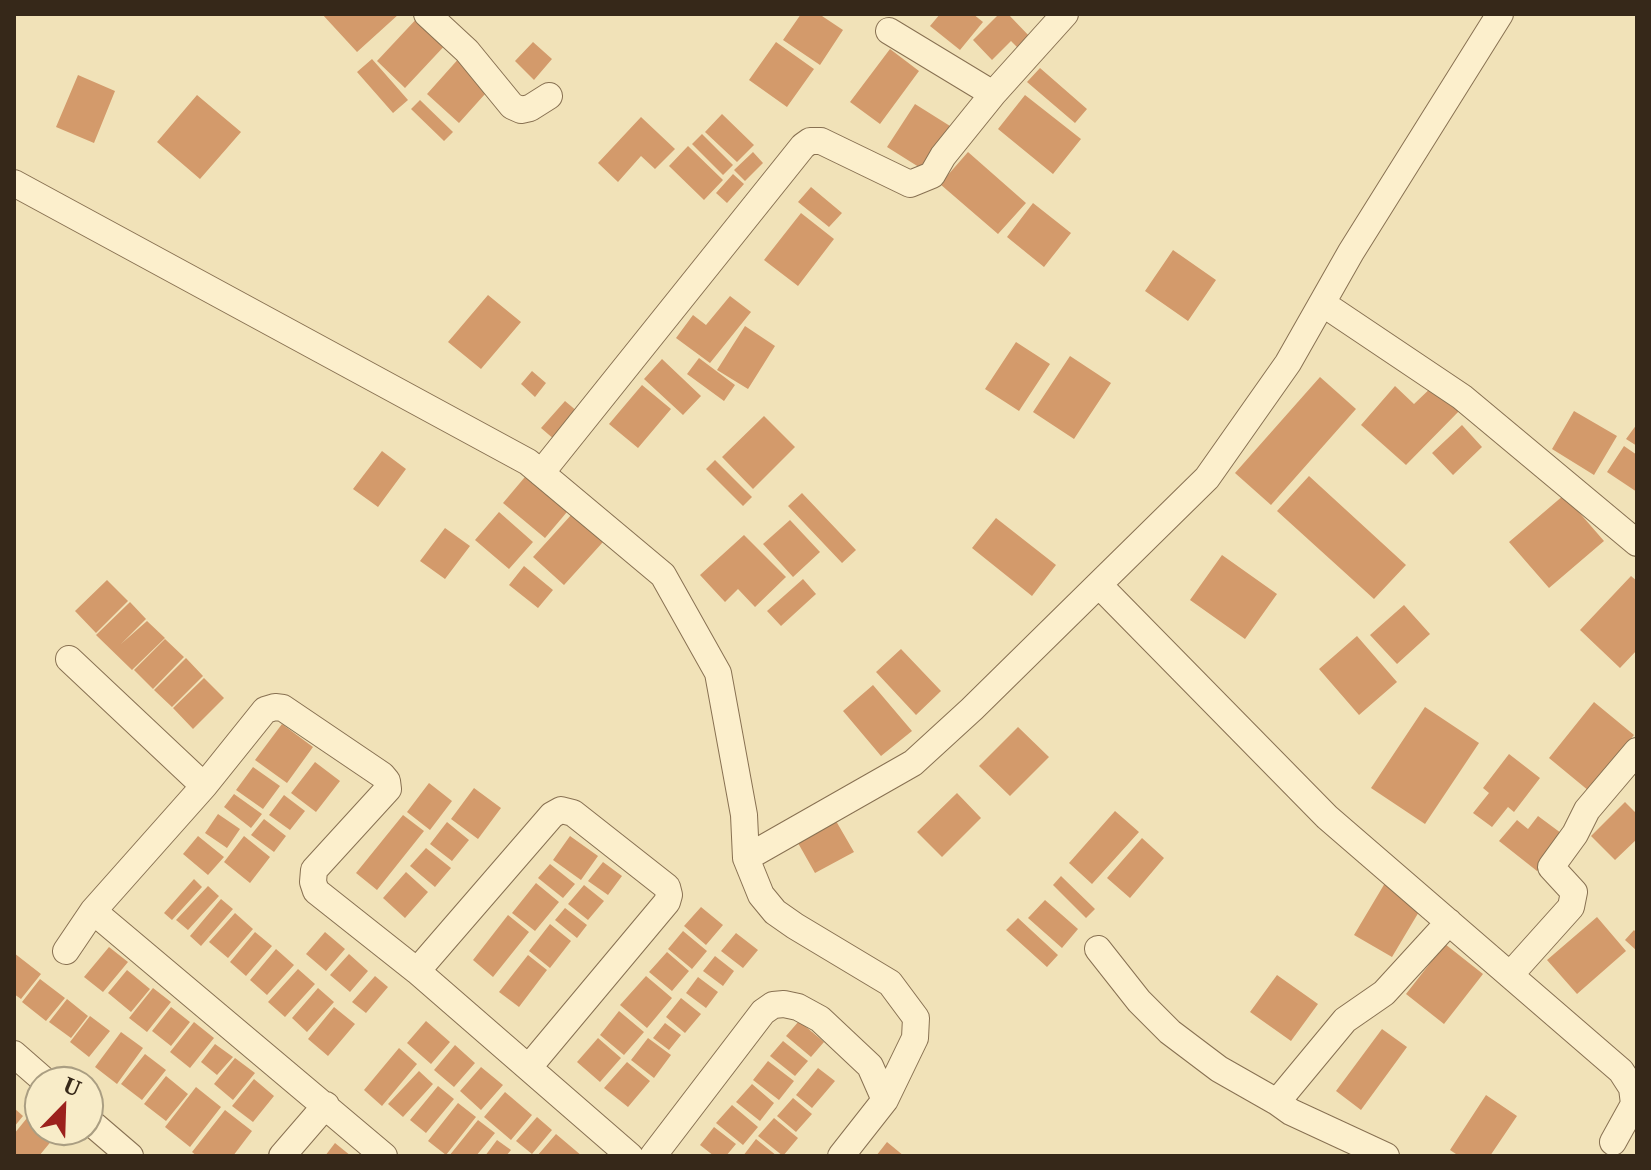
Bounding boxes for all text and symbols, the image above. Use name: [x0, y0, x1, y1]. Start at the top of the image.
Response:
north arrow: [24, 1066, 104, 1146]
text: U: [59, 1069, 86, 1103]

